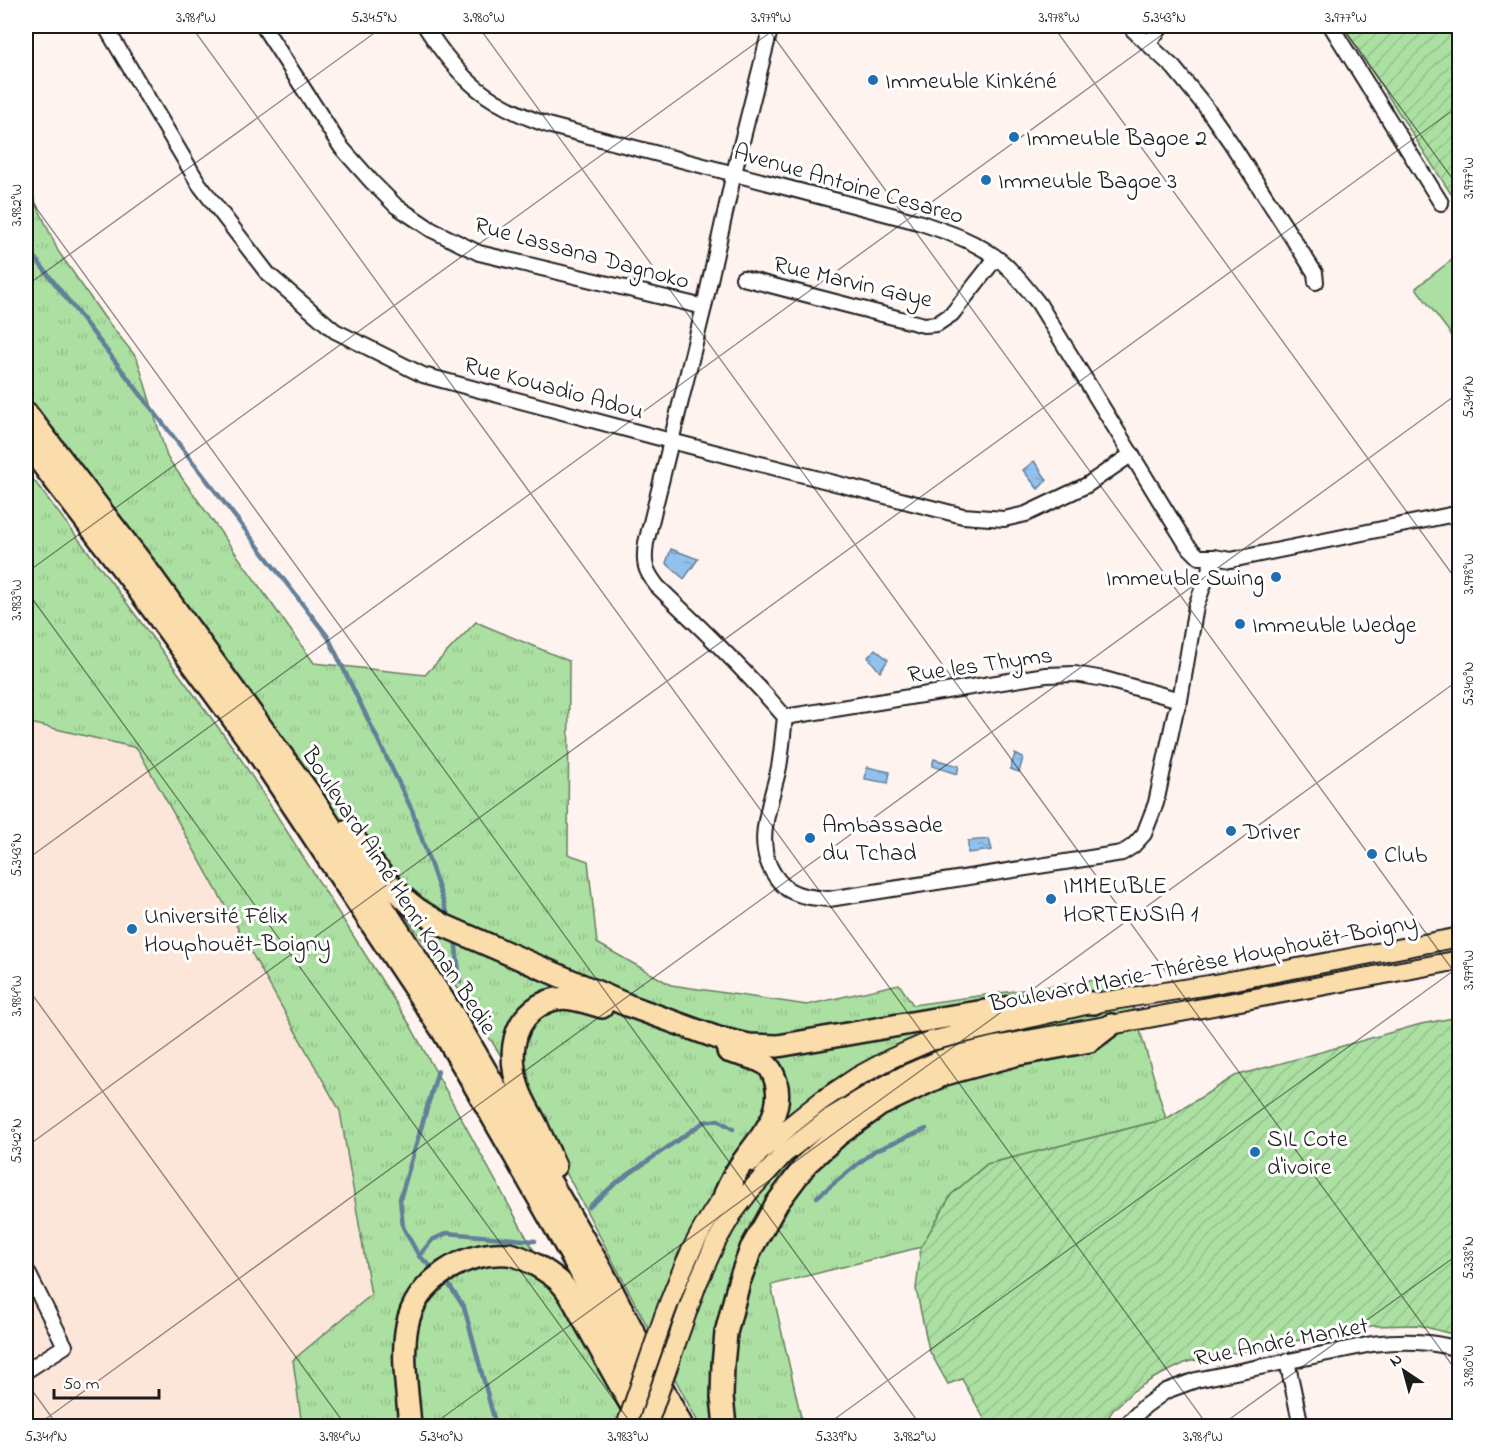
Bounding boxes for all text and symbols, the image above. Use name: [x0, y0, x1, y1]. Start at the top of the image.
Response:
text: 3.981°W: [176, 7, 216, 29]
text: 5.345°N: [351, 7, 397, 29]
text: 3.980°W: [463, 7, 505, 29]
text: 3.979°W: [751, 7, 791, 29]
text: 3.978°W: [1038, 7, 1080, 29]
text: 5.343°N: [1142, 7, 1186, 29]
text: 3.977°W: [1325, 7, 1367, 29]
place label: Immeuble Kinkéné: [885, 65, 1057, 100]
marker: Immeuble Kinkéné: [866, 73, 880, 87]
place label: Immeuble Bagoe 2: [1026, 122, 1207, 157]
marker: Immeuble Bagoe 2: [1007, 130, 1021, 144]
street label: Avenue Antoine Cesareo: [729, 136, 967, 235]
text: 3.977°W: [1458, 157, 1480, 199]
place label: Immeuble Bagoe 3: [998, 165, 1177, 200]
marker: Immeuble Bagoe 3: [979, 173, 993, 187]
text: 3.982°W: [6, 184, 28, 226]
street label: Rue Lassana Dagnoko: [470, 209, 693, 300]
street label: Rue Marvin Gaye: [769, 248, 936, 320]
street label: Rue Kouadio Adou: [459, 349, 647, 430]
text: 5.341°N: [1458, 376, 1480, 418]
text: 3.978°W: [1458, 553, 1480, 595]
place label: Immeuble Swing: [1106, 562, 1264, 597]
marker: Immeuble Swing: [1269, 570, 1283, 584]
text: 3.983°W: [6, 579, 28, 621]
place label: Immeuble Wedge: [1252, 609, 1417, 644]
marker: Immeuble Wedge: [1233, 617, 1247, 631]
street label: Rue les Thyms: [906, 639, 1055, 695]
text: 5.340°N: [1458, 662, 1480, 706]
street label: Boulevard Aimé Henri Konan Bedie: [291, 740, 505, 1042]
place label: Ambassade du Tchad: [822, 809, 943, 872]
place label: Driver: [1242, 816, 1301, 851]
marker: Driver: [1224, 824, 1238, 838]
marker: Ambassade du Tchad: [803, 831, 817, 845]
text: 5.343°N: [6, 833, 28, 877]
place label: Club: [1384, 839, 1428, 874]
marker: Club: [1365, 847, 1379, 861]
place label: IMMEUBLE HORTENSIA 1: [1063, 870, 1199, 933]
marker: IMMEUBLE HORTENSIA 1: [1044, 892, 1058, 906]
place label: Université Félix Houphouët-Boigny: [144, 900, 331, 964]
street label: Boulevard Marie-Thérèse Houphouët-Boigny: [986, 906, 1421, 1024]
marker: Université Félix Houphouët-Boigny: [125, 922, 139, 936]
text: 3.979°W: [1458, 950, 1480, 990]
text: 3.984°W: [6, 975, 28, 1017]
text: 5.342°N: [6, 1118, 28, 1164]
place label: SIL Cote d'ivoire: [1267, 1123, 1348, 1186]
marker: SIL Cote d'ivoire: [1248, 1145, 1262, 1159]
text: 5.338°N: [1458, 1236, 1480, 1280]
street label: Rue André Manket: [1191, 1309, 1372, 1377]
north arrow: [1374, 1341, 1434, 1401]
text: 3.980°W: [1458, 1345, 1480, 1387]
text: N: [1385, 1347, 1408, 1373]
scale bar: [54, 1362, 159, 1400]
text: 50 m: [63, 1372, 100, 1398]
text: 5.341°N: [25, 1426, 67, 1448]
text: 3.984°W: [319, 1426, 361, 1448]
text: 5.340°N: [419, 1426, 463, 1448]
text: 3.983°W: [607, 1426, 649, 1448]
text: 5.339°N: [815, 1426, 857, 1448]
text: 3.982°W: [894, 1426, 936, 1448]
text: 3.981°W: [1183, 1426, 1223, 1448]

